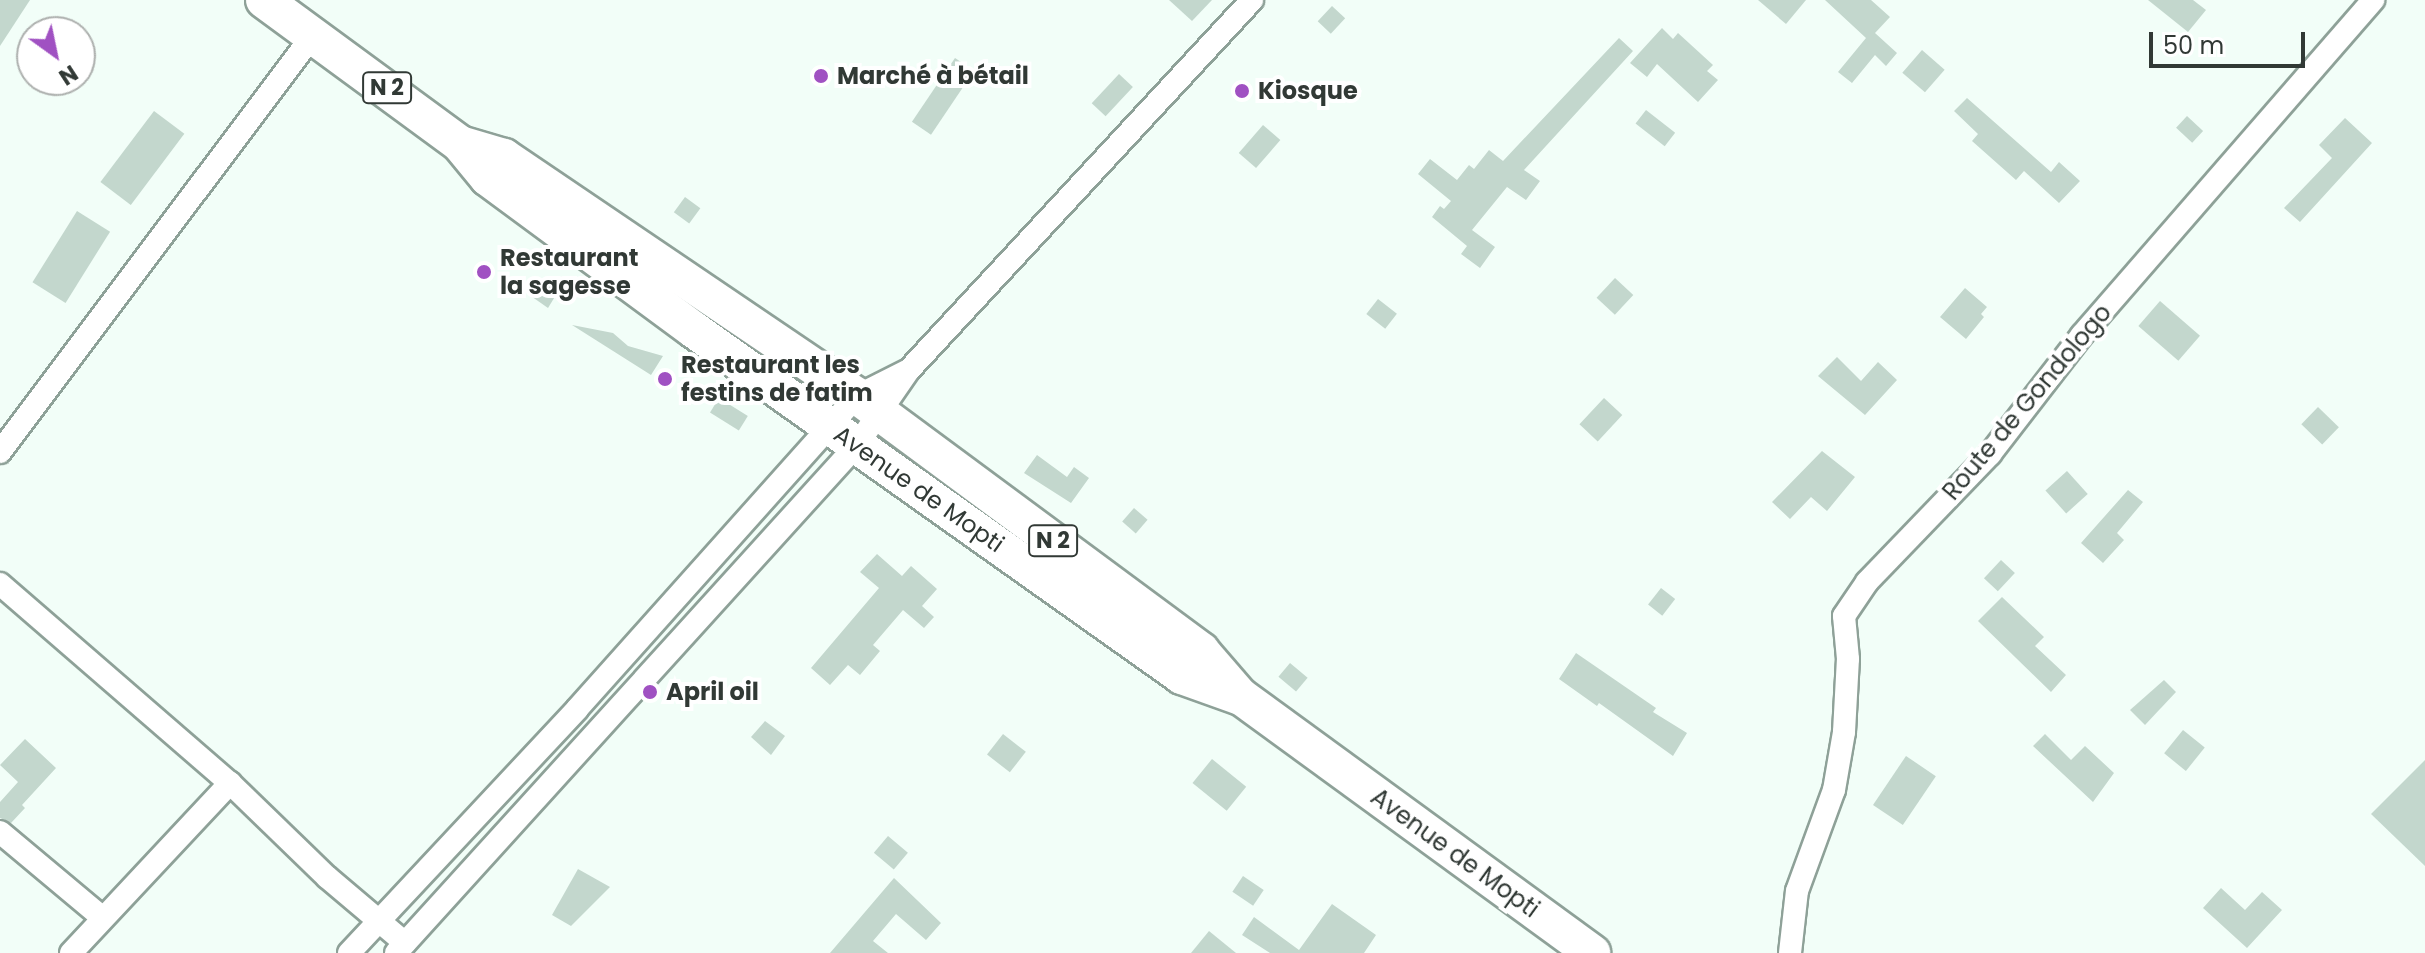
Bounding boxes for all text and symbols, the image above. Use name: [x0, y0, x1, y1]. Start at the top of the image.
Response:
north arrow: [16, 16, 96, 96]
scale bar: [2153, 16, 2309, 66]
text: 50 m: [2163, 29, 2224, 62]
text: N: [53, 57, 84, 92]
place label: Marché à bétail: [837, 62, 1029, 90]
marker: Marché à bétail: [812, 67, 830, 85]
road number: N 2: [361, 70, 413, 106]
place label: Kiosque: [1258, 77, 1358, 105]
marker: Kiosque: [1233, 82, 1251, 100]
place label: Restaurant la sagesse: [500, 244, 639, 300]
marker: Restaurant la sagesse: [475, 263, 493, 281]
street label: Route de Gondologo: [1937, 298, 2117, 506]
place label: Restaurant les festins de fatim: [681, 351, 873, 407]
marker: Restaurant les festins de fatim: [656, 370, 674, 388]
street label: Avenue de Mopti: [828, 420, 1010, 558]
road number: N 2: [1027, 523, 1079, 559]
place label: April oil: [666, 678, 759, 706]
marker: April oil: [641, 683, 659, 701]
street label: Avenue de Mopti: [1365, 782, 1545, 924]

